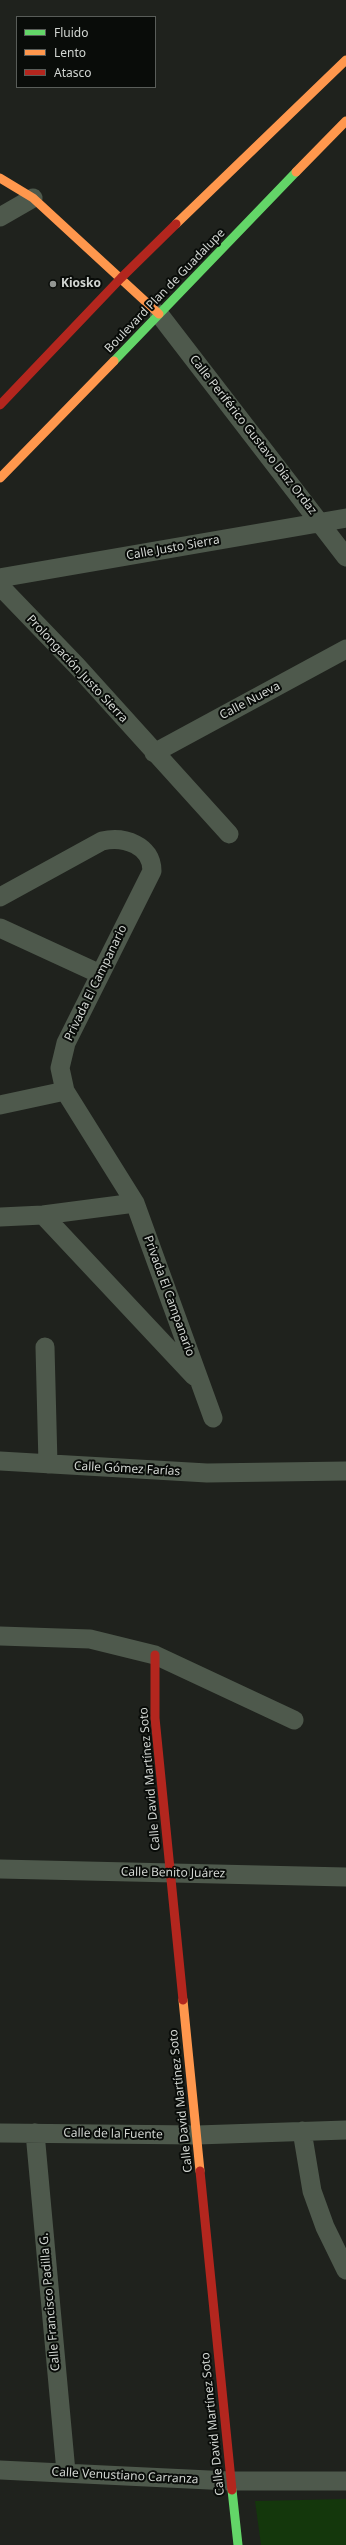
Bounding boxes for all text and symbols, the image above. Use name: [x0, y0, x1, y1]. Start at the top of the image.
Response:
legend: [16, 16, 156, 88]
text: Fluido: [54, 24, 88, 41]
text: Lento: [54, 44, 86, 61]
text: Atasco: [54, 64, 92, 81]
street label: Boulevard Plan de Guadalupe: [102, 226, 228, 356]
place label: Kiosko: [61, 277, 101, 291]
marker: Kiosko: [48, 279, 58, 289]
street label: Calle Periférico Gustavo Díaz Ordaz: [186, 352, 320, 518]
street label: Calle Justo Sierra: [125, 533, 221, 563]
street label: Prolongación Justo Sierra: [23, 612, 131, 726]
street label: Calle Nueva: [217, 679, 283, 723]
street label: Privada El Campanario: [62, 923, 130, 1043]
street label: Privada El Campanario: [140, 1234, 198, 1358]
street label: Calle Gómez Farías: [73, 1459, 181, 1479]
street label: Calle David Martínez Soto: [137, 1707, 163, 1851]
street label: Calle Benito Juárez: [121, 1865, 225, 1881]
street label: Calle David Martínez Soto: [166, 2029, 196, 2173]
street label: Calle de la Fuente: [63, 2126, 163, 2142]
street label: Calle Francisco Padilla G.: [37, 2232, 63, 2372]
street label: Calle David Martínez Soto: [198, 2352, 228, 2496]
street label: Calle Venustiano Carranza: [51, 2465, 199, 2487]

